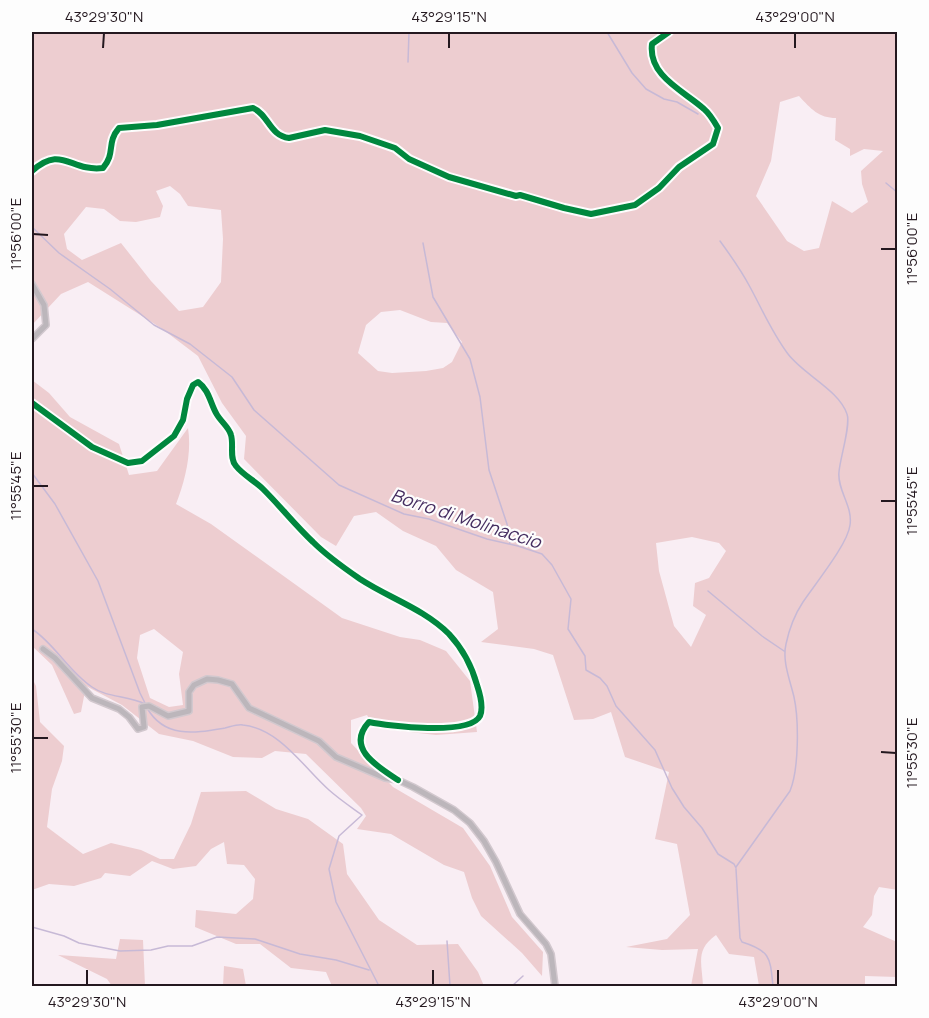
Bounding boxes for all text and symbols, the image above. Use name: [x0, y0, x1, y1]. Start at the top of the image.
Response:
text: 43°29'30"N: [65, 6, 143, 27]
text: 43°29'15"N: [411, 6, 487, 27]
text: 43°29'00"N: [755, 6, 835, 27]
text: 11°56'00"E: [5, 198, 26, 270]
text: 11°56'00"E: [901, 213, 922, 285]
text: 11°55'45"E: [5, 451, 26, 521]
text: 11°55'45"E: [901, 466, 922, 536]
water label: Borro di Molinaccio: [388, 482, 546, 554]
text: 11°55'30"E: [5, 703, 26, 773]
text: 11°55'30"E: [901, 718, 922, 788]
text: 43°29'30"N: [48, 991, 126, 1012]
text: 43°29'15"N: [395, 991, 471, 1012]
text: 43°29'00"N: [738, 991, 818, 1012]

